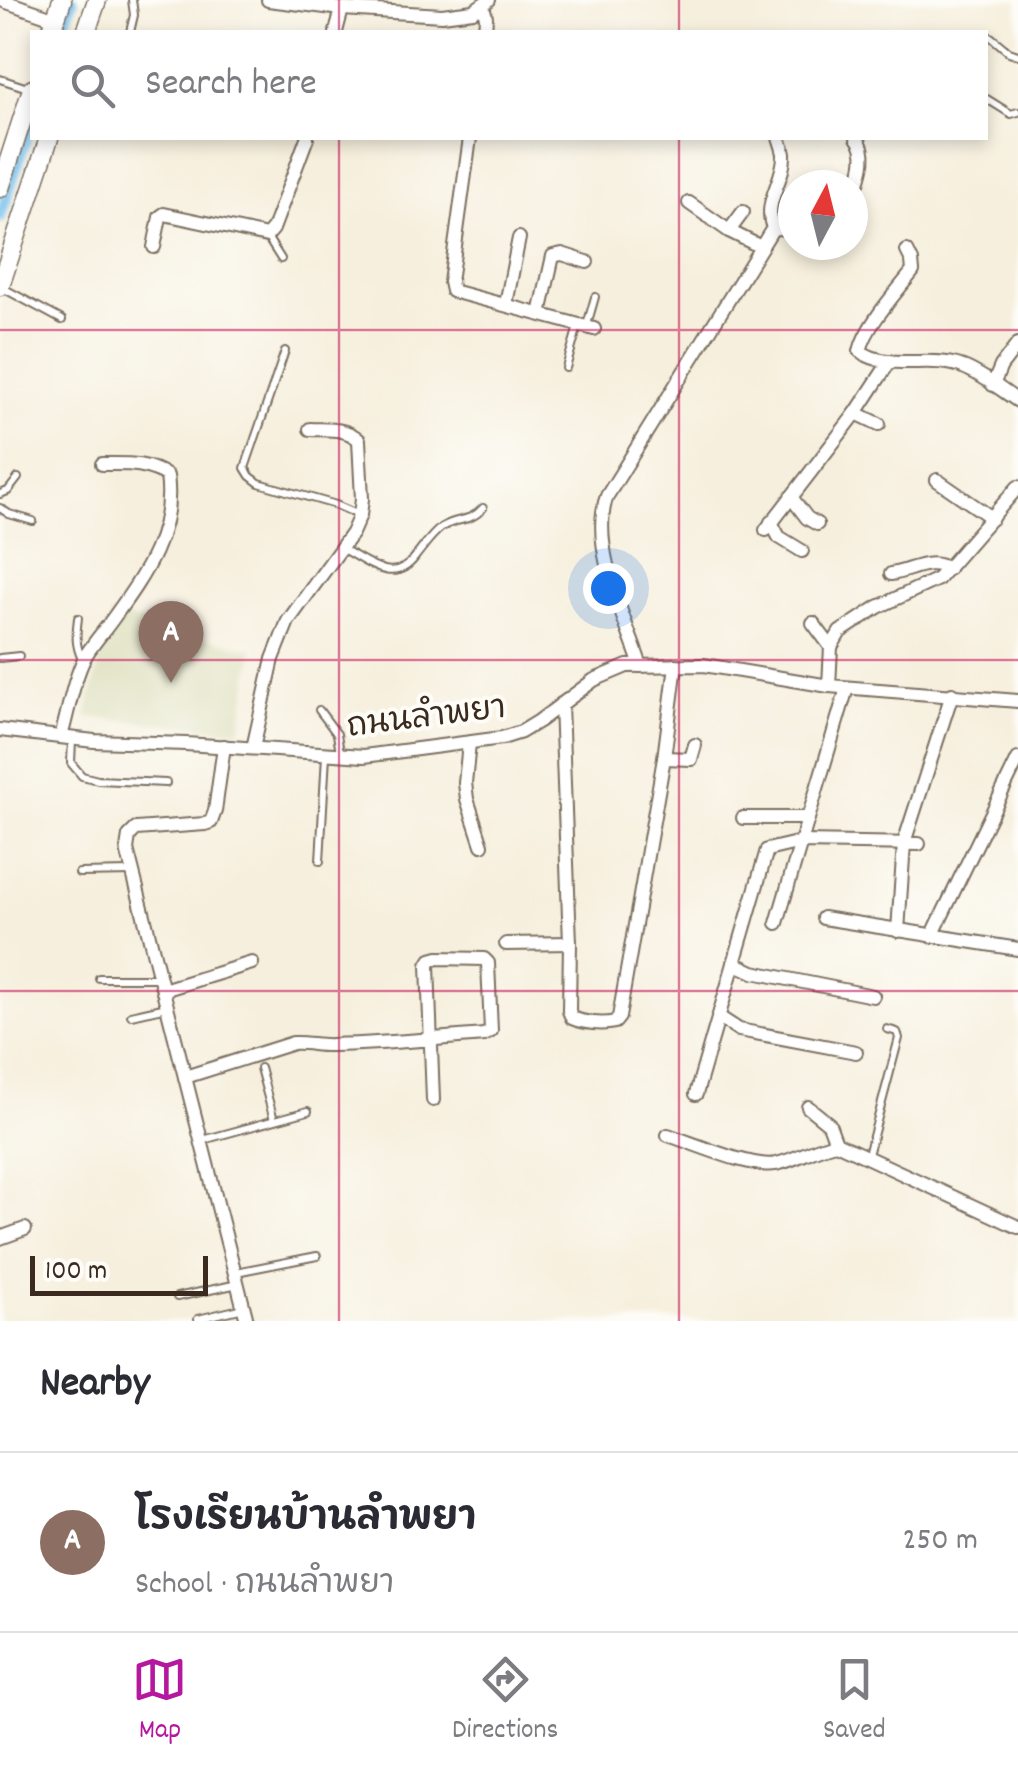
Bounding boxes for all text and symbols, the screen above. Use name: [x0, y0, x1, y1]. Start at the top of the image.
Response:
search box: [30, 30, 988, 140]
icon: search: [65, 58, 120, 113]
text: Search here: [145, 58, 317, 113]
north arrow: [778, 170, 868, 260]
your location: [583, 563, 634, 614]
pin: A: [138, 600, 204, 683]
street label: ถนนลำพยา: [345, 686, 509, 753]
scale bar: [30, 1251, 208, 1296]
text: 100 m: [45, 1253, 107, 1293]
text: Nearby: [40, 1356, 150, 1416]
text: โรงเรียนบ้านลำพยา: [135, 1493, 476, 1548]
text: A: [64, 1519, 81, 1565]
text: 250 m: [902, 1519, 978, 1565]
text: School · ถนนลำพยา: [135, 1563, 394, 1609]
tab: Map: [132, 1652, 187, 1752]
tab: Directions: [452, 1652, 558, 1752]
tab: Saved: [823, 1652, 886, 1752]

